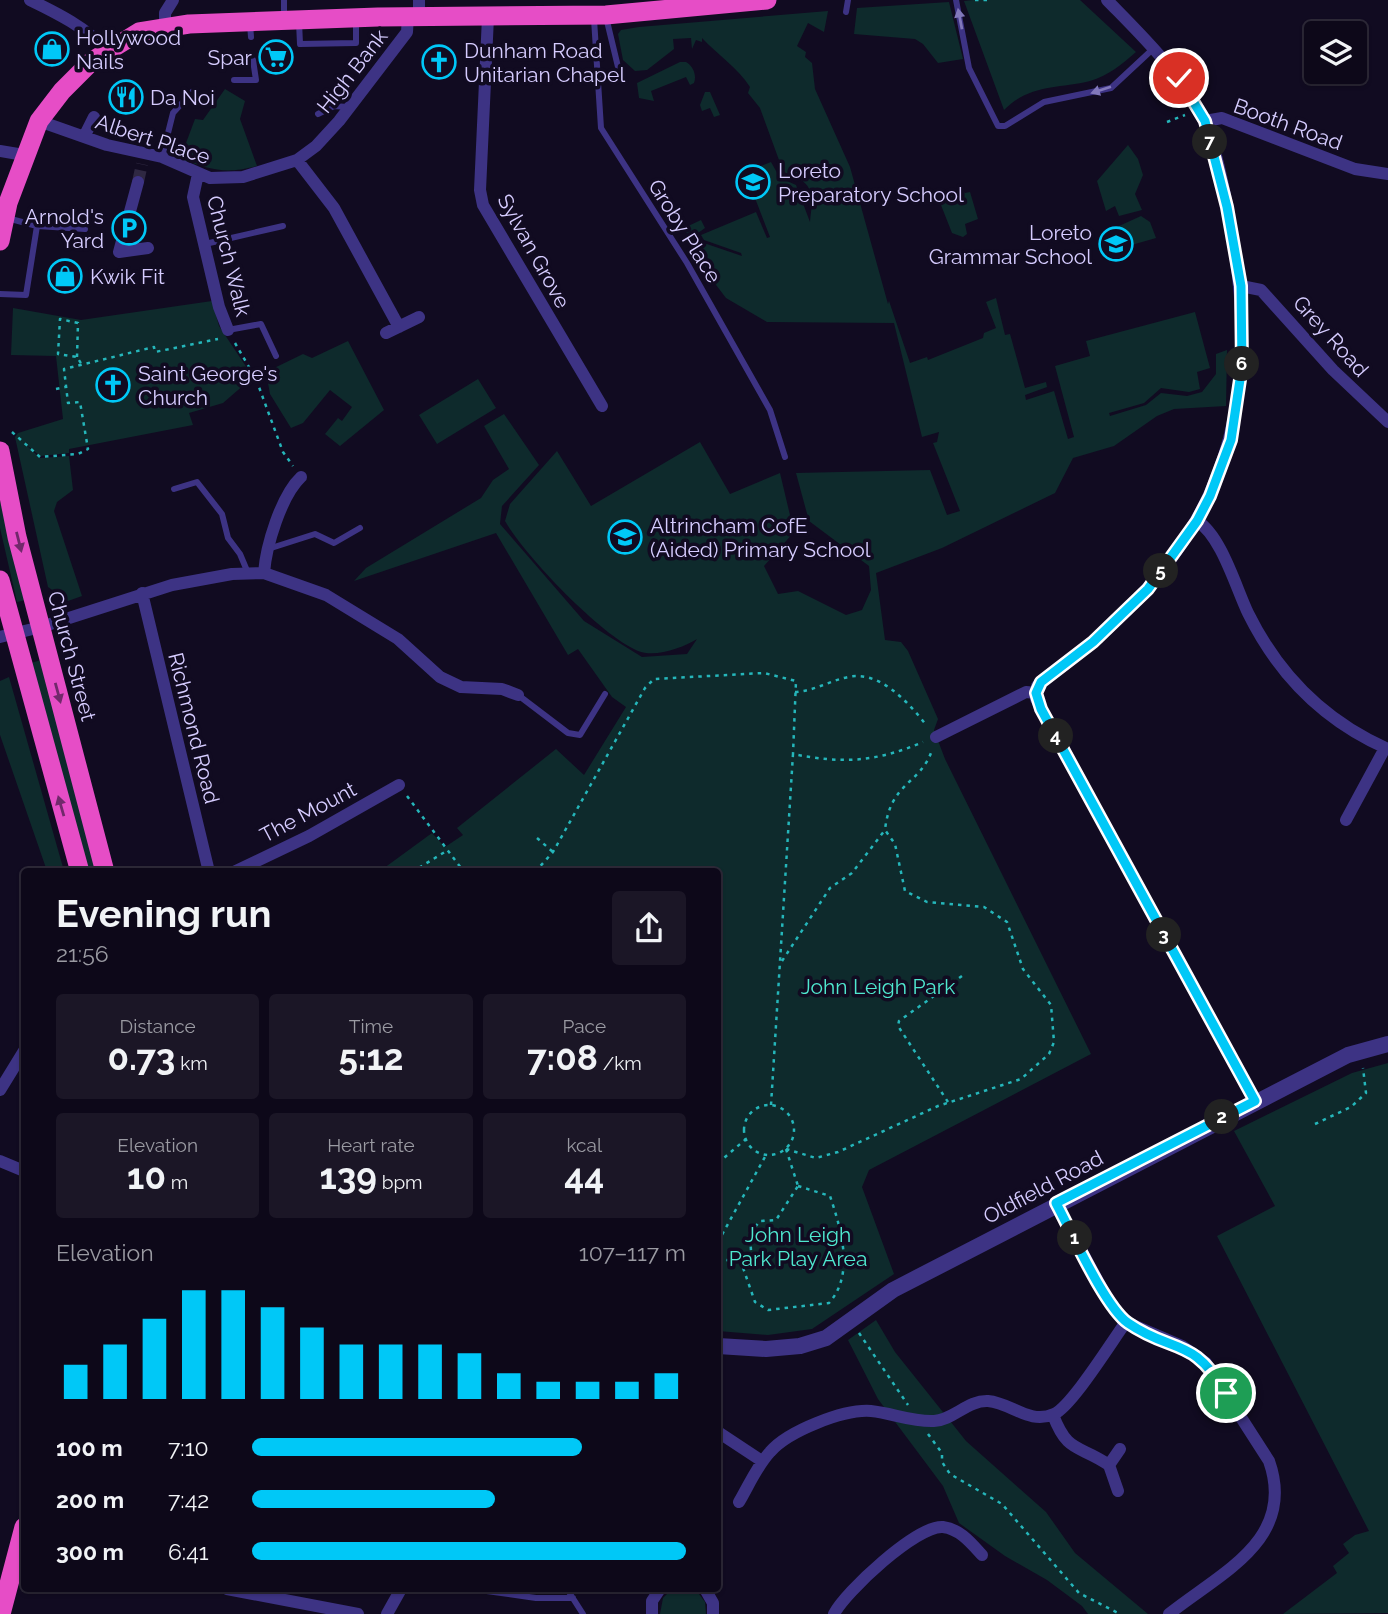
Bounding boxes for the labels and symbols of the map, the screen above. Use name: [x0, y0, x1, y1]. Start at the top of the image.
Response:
one-way arrow: [954, 8, 965, 30]
street label: High Bank: [312, 24, 392, 118]
place label: Hollywood Nails: [76, 25, 181, 74]
shop icon: Hollywood Nails: [33, 30, 71, 68]
supermarket icon: Spar: [257, 38, 295, 76]
place label: Dunham Road Unitarian Chapel: [464, 38, 625, 87]
church icon: Dunham Road Unitarian Chapel: [420, 43, 458, 81]
place label: Spar: [207, 45, 253, 70]
pin: [1149, 48, 1209, 108]
restaurant icon: Da Noi: [107, 78, 145, 116]
place label: Da Noi: [150, 85, 215, 110]
one-way arrow: [1091, 85, 1112, 95]
street label: Booth Road: [1230, 93, 1346, 155]
street label: Albert Place: [93, 109, 213, 169]
pin: 7: [1192, 124, 1228, 160]
place label: Loreto Preparatory School: [778, 158, 964, 207]
school or university icon: Loreto Preparatory School: [734, 163, 772, 201]
street label: Groby Place: [643, 175, 727, 287]
street label: Sylvan Grove: [492, 190, 576, 312]
street label: Church Walk: [202, 193, 256, 319]
place label: Arnold's Yard: [25, 204, 104, 253]
parking icon: Arnold's Yard: [110, 209, 148, 247]
place label: Loreto Grammar School: [929, 220, 1092, 269]
school or university icon: Loreto Grammar School: [1097, 225, 1135, 263]
shop icon: Kwik Fit: [46, 257, 84, 295]
place label: Kwik Fit: [90, 264, 165, 289]
street label: Grey Road: [1288, 290, 1374, 382]
pin: 6: [1224, 346, 1260, 382]
place label: Saint George's Church: [138, 361, 277, 410]
church icon: Saint George's Church: [94, 366, 132, 404]
place label: Altrincham CofE (Aided) Primary School: [650, 513, 871, 562]
school or university icon: Altrincham CofE (Aided) Primary School: [606, 518, 644, 556]
one-way arrow: [14, 531, 25, 553]
pin: 5: [1144, 554, 1178, 588]
street label: Church Street: [43, 588, 101, 724]
street label: Richmond Road: [163, 650, 225, 806]
one-way arrow: [54, 683, 64, 704]
pin: 4: [1038, 718, 1074, 754]
street label: The Mount: [256, 776, 360, 848]
one-way arrow: [56, 795, 66, 816]
pin: 3: [1146, 918, 1182, 953]
park label: John Leigh Park: [801, 974, 955, 999]
pin: 2: [1204, 1100, 1240, 1134]
street label: Oldfield Road: [979, 1145, 1107, 1229]
pin: 1: [1058, 1220, 1092, 1256]
park label: John Leigh Park Play Area: [729, 1222, 867, 1271]
pin: [1196, 1363, 1256, 1423]

